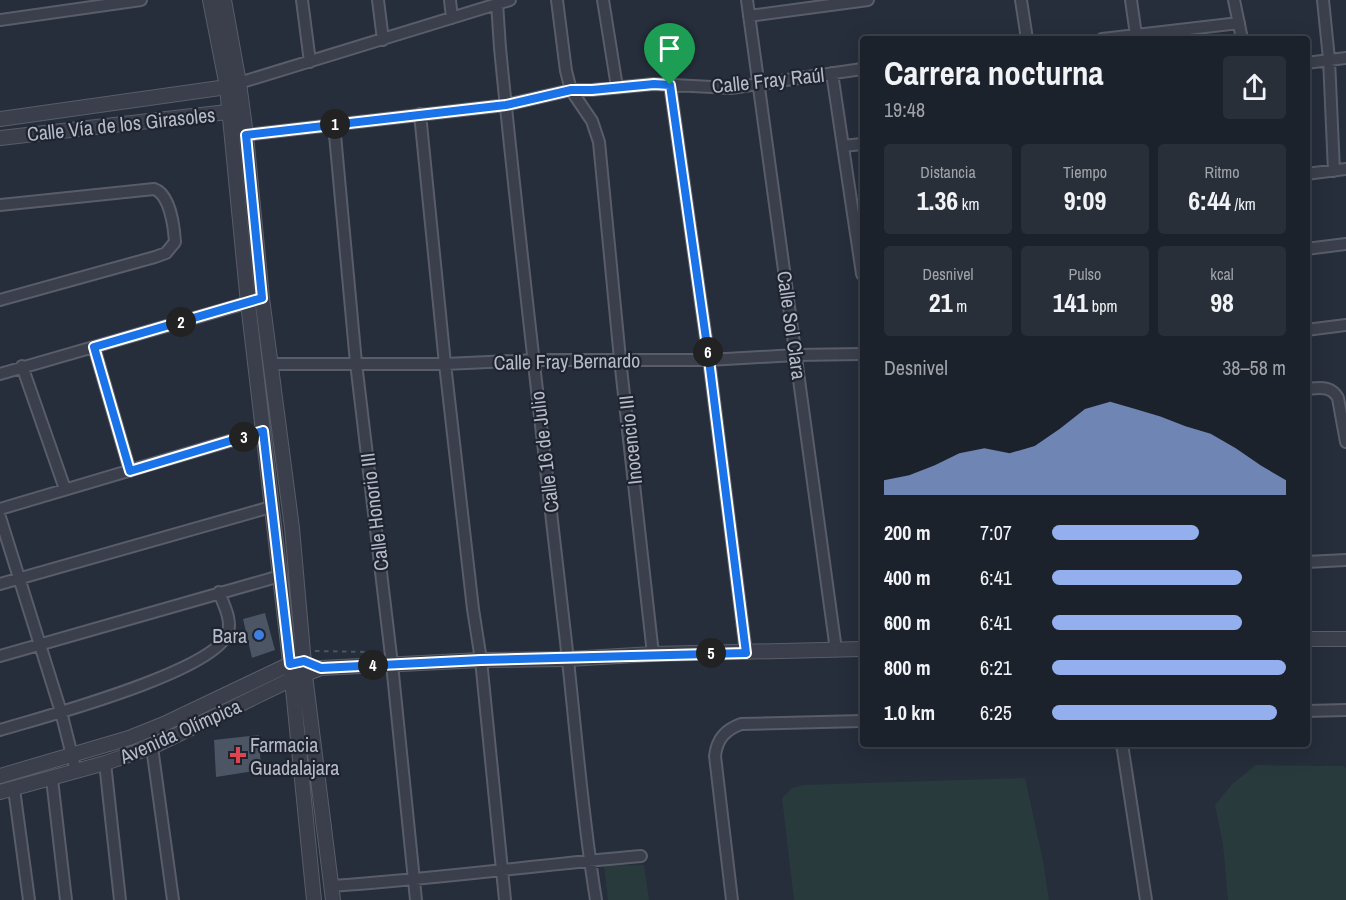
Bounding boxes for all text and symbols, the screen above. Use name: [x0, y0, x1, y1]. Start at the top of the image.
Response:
pin: [644, 23, 695, 85]
icon: arrive: [653, 32, 686, 65]
text: Carrera nocturna: [884, 51, 1104, 95]
button: share: [1223, 56, 1286, 119]
street label: Calle Fray Raúl: [710, 61, 826, 99]
text: 19:48: [884, 96, 925, 123]
street label: Calle Vía de los Girasoles: [25, 101, 217, 147]
pin: 1: [320, 109, 350, 139]
text: 1: [331, 113, 339, 135]
text: Distancia: [920, 161, 976, 183]
text: Tiempo: [1063, 161, 1107, 183]
text: Ritmo: [1205, 161, 1240, 183]
text: 1.36: [917, 183, 958, 218]
text: 9:09: [1064, 183, 1106, 218]
text: 6:44: [1188, 183, 1231, 218]
text: km: [958, 193, 979, 215]
text: /km: [1231, 193, 1256, 215]
text: Desnivel: [922, 263, 974, 285]
text: Pulso: [1069, 263, 1101, 285]
text: kcal: [1210, 263, 1234, 285]
street label: Calle Sol Clara: [771, 269, 813, 381]
text: 21: [929, 285, 953, 320]
text: 141: [1053, 285, 1088, 320]
text: 98: [1210, 285, 1234, 320]
text: m: [953, 295, 967, 317]
text: bpm: [1088, 295, 1117, 317]
pin: 2: [166, 307, 196, 337]
text: 2: [177, 311, 185, 333]
pin: 6: [693, 337, 723, 367]
text: 6: [704, 341, 712, 363]
street label: Calle Fray Bernardo: [493, 346, 641, 376]
text: Desnivel: [884, 354, 948, 381]
text: 38–58 m: [1222, 354, 1286, 381]
street label: Calle 16 de Julio: [523, 390, 565, 514]
street label: Inocencio III: [612, 394, 648, 486]
pin: 3: [229, 422, 259, 452]
text: 3: [240, 426, 248, 448]
street label: Calle Honorio III: [353, 452, 395, 572]
text: 200 m: [884, 519, 931, 546]
text: 7:07: [980, 519, 1012, 546]
text: 400 m: [884, 564, 931, 591]
text: 6:41: [980, 564, 1012, 591]
text: 600 m: [884, 609, 931, 636]
text: 6:41: [980, 609, 1012, 636]
place label: Bara: [212, 622, 247, 649]
marker: Bara: [252, 628, 266, 642]
pin: 5: [696, 638, 726, 668]
text: 5: [707, 642, 715, 664]
pin: 4: [358, 650, 388, 680]
text: 4: [369, 654, 377, 676]
text: 800 m: [884, 654, 931, 681]
text: 6:21: [980, 654, 1012, 681]
street label: Avenida Olímpica: [114, 692, 245, 770]
text: 1.0 km: [884, 699, 935, 726]
text: 6:25: [980, 699, 1012, 726]
place label: Farmacia Guadalajara: [250, 731, 339, 781]
marker: Farmacia Guadalajara: [231, 748, 245, 762]

